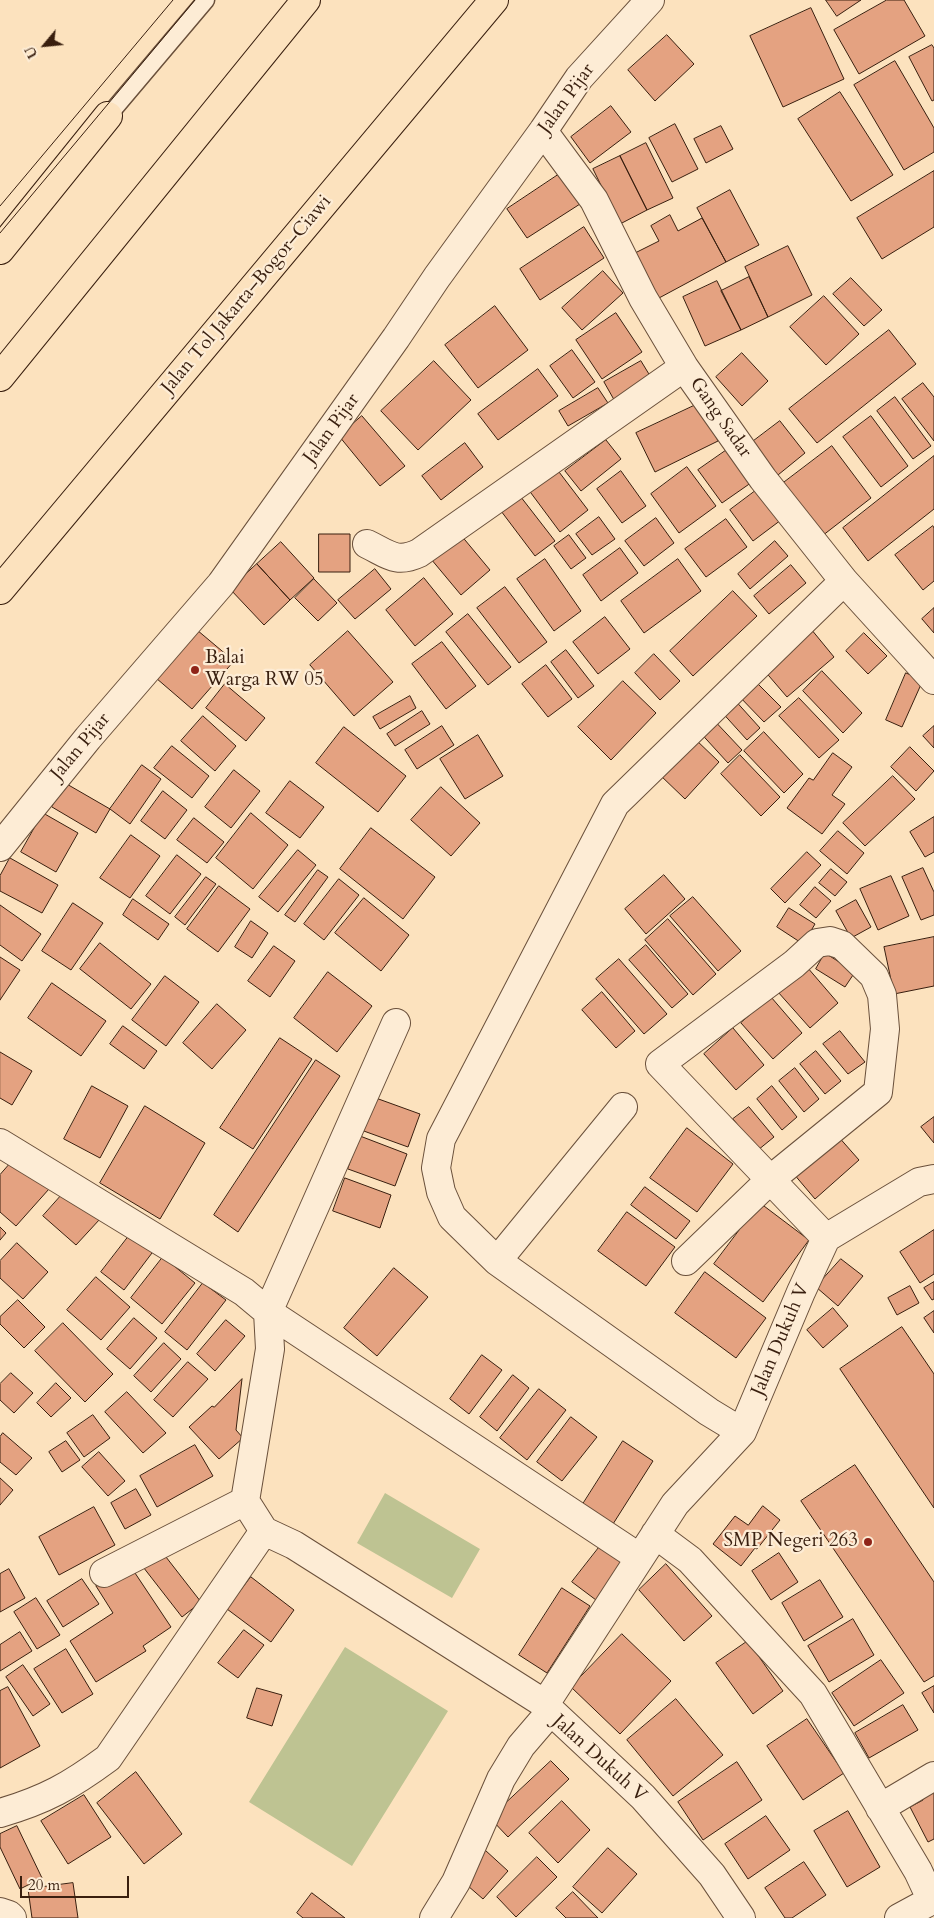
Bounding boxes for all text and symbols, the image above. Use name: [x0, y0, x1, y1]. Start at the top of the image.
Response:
north arrow: [20, 20, 70, 70]
text: U: [20, 43, 42, 62]
street label: Jalan Pijar: [534, 60, 600, 138]
street label: Jalan Tol Jakarta–Bogor–Ciawi: [157, 191, 337, 399]
street label: Gang Sadar: [684, 373, 756, 463]
street label: Jalan Pijar: [299, 390, 365, 468]
place label: Balai Warga RW 05: [205, 648, 324, 692]
marker: Balai Warga RW 05: [189, 664, 201, 676]
street label: Jalan Pijar: [46, 709, 116, 785]
street label: Jalan Dukuh V: [747, 1281, 815, 1399]
place label: SMP Negeri 263: [724, 1531, 858, 1553]
marker: SMP Negeri 263: [862, 1536, 874, 1548]
street label: Jalan Dukuh V: [547, 1711, 651, 1807]
scale bar: [22, 1866, 131, 1898]
text: 20 m: [28, 1875, 60, 1895]

